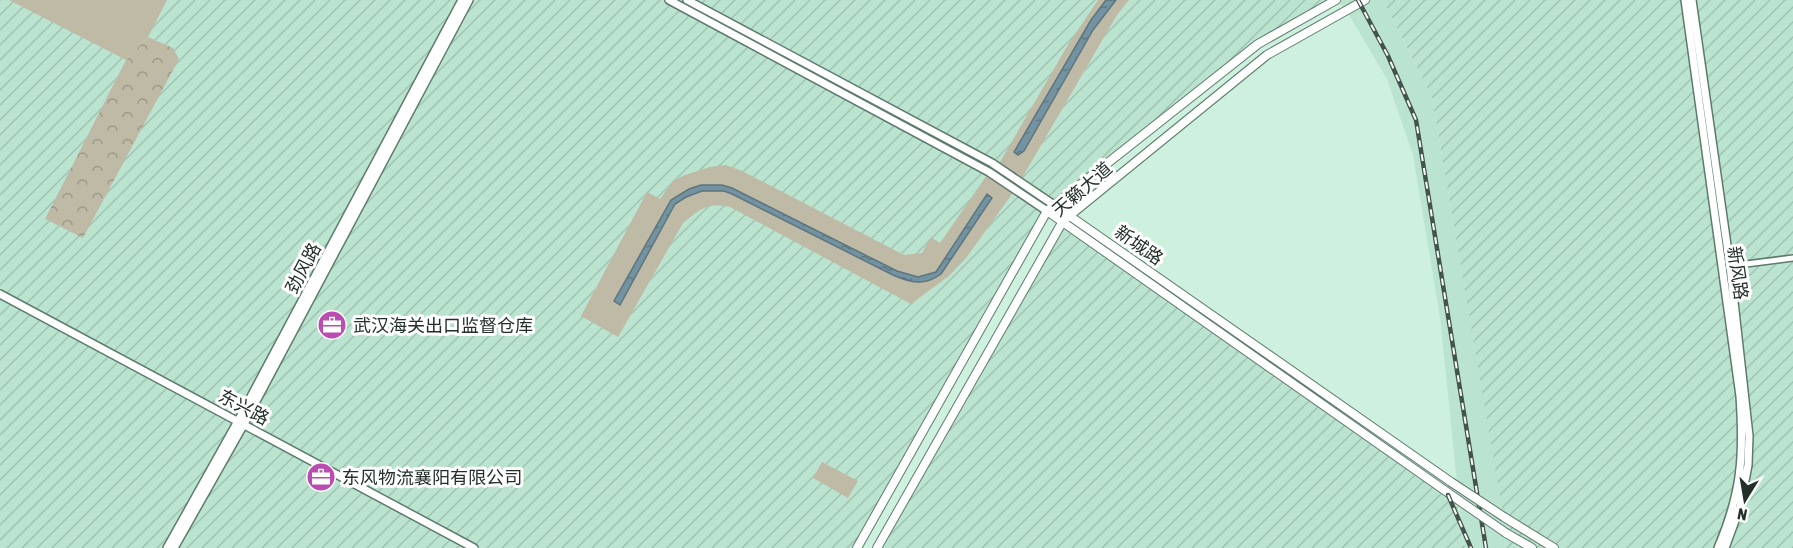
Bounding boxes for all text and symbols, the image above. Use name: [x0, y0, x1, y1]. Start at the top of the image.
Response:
street label: 天籁大道: [1048, 157, 1116, 221]
street label: 新城路: [1111, 221, 1167, 269]
street label: 劲风路: [281, 239, 325, 297]
street label: 新风路: [1724, 245, 1752, 301]
office icon: 武汉海关出口监督仓库: [316, 309, 348, 341]
place label: 武汉海关出口监督仓库: [353, 315, 533, 336]
street label: 东兴路: [215, 385, 273, 429]
office icon: 东风物流襄阳有限公司: [305, 461, 337, 493]
place label: 东风物流襄阳有限公司: [342, 467, 522, 488]
north arrow: [1715, 470, 1775, 530]
text: N: [1736, 505, 1748, 524]

